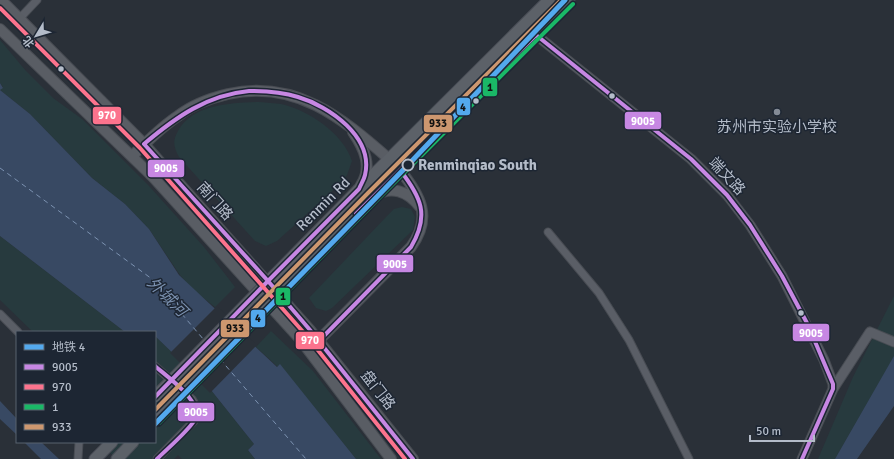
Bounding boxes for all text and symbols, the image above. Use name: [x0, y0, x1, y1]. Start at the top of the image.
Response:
north arrow: [16, 16, 56, 56]
text: 北: [20, 34, 37, 50]
unlabelled marker: [56, 64, 66, 74]
line badge: 1: [482, 77, 498, 97]
text: 1: [487, 81, 493, 94]
unlabelled marker: [607, 91, 617, 101]
unlabelled marker: [471, 96, 481, 106]
line badge: 4: [456, 97, 471, 116]
text: 4: [460, 101, 466, 114]
line badge: 970: [92, 106, 122, 125]
marker: 苏州市实验小学校: [772, 107, 782, 117]
text: 970: [98, 109, 116, 122]
line badge: 9005: [624, 111, 662, 130]
line badge: 933: [423, 114, 453, 133]
text: 9005: [631, 115, 655, 128]
text: 933: [429, 117, 447, 130]
place label: 苏州市实验小学校: [717, 118, 837, 136]
street label: 端文路: [705, 153, 749, 199]
place label: Renminqiao South: [418, 156, 537, 174]
marker: Renminqiao South: [401, 158, 415, 172]
line badge: 9005: [147, 159, 185, 178]
text: 9005: [154, 162, 178, 175]
street label: Renmin Rd: [292, 173, 354, 235]
street label: 南门路: [193, 178, 237, 224]
line badge: 9005: [376, 254, 414, 273]
text: 9005: [383, 258, 407, 271]
water label: 外城河: [143, 273, 193, 323]
line badge: 1: [275, 287, 291, 306]
text: 1: [280, 290, 286, 303]
unlabelled marker: [796, 308, 806, 318]
line badge: 4: [250, 309, 266, 328]
text: 4: [255, 312, 261, 325]
line badge: 933: [220, 319, 250, 338]
text: 933: [226, 322, 244, 335]
line badge: 9005: [792, 323, 830, 342]
text: 9005: [799, 327, 823, 340]
legend: [16, 331, 156, 443]
line badge: 970: [295, 331, 325, 350]
text: 970: [301, 334, 319, 347]
text: 地铁 4: [52, 340, 86, 355]
text: 9005: [52, 360, 78, 375]
street label: 盘门路: [357, 367, 399, 413]
text: 970: [52, 380, 71, 395]
text: 1: [52, 400, 58, 415]
line badge: 9005: [177, 402, 215, 422]
text: 9005: [184, 406, 208, 419]
scale bar: [750, 417, 814, 443]
text: 933: [52, 420, 71, 435]
text: 50 m: [756, 424, 781, 439]

